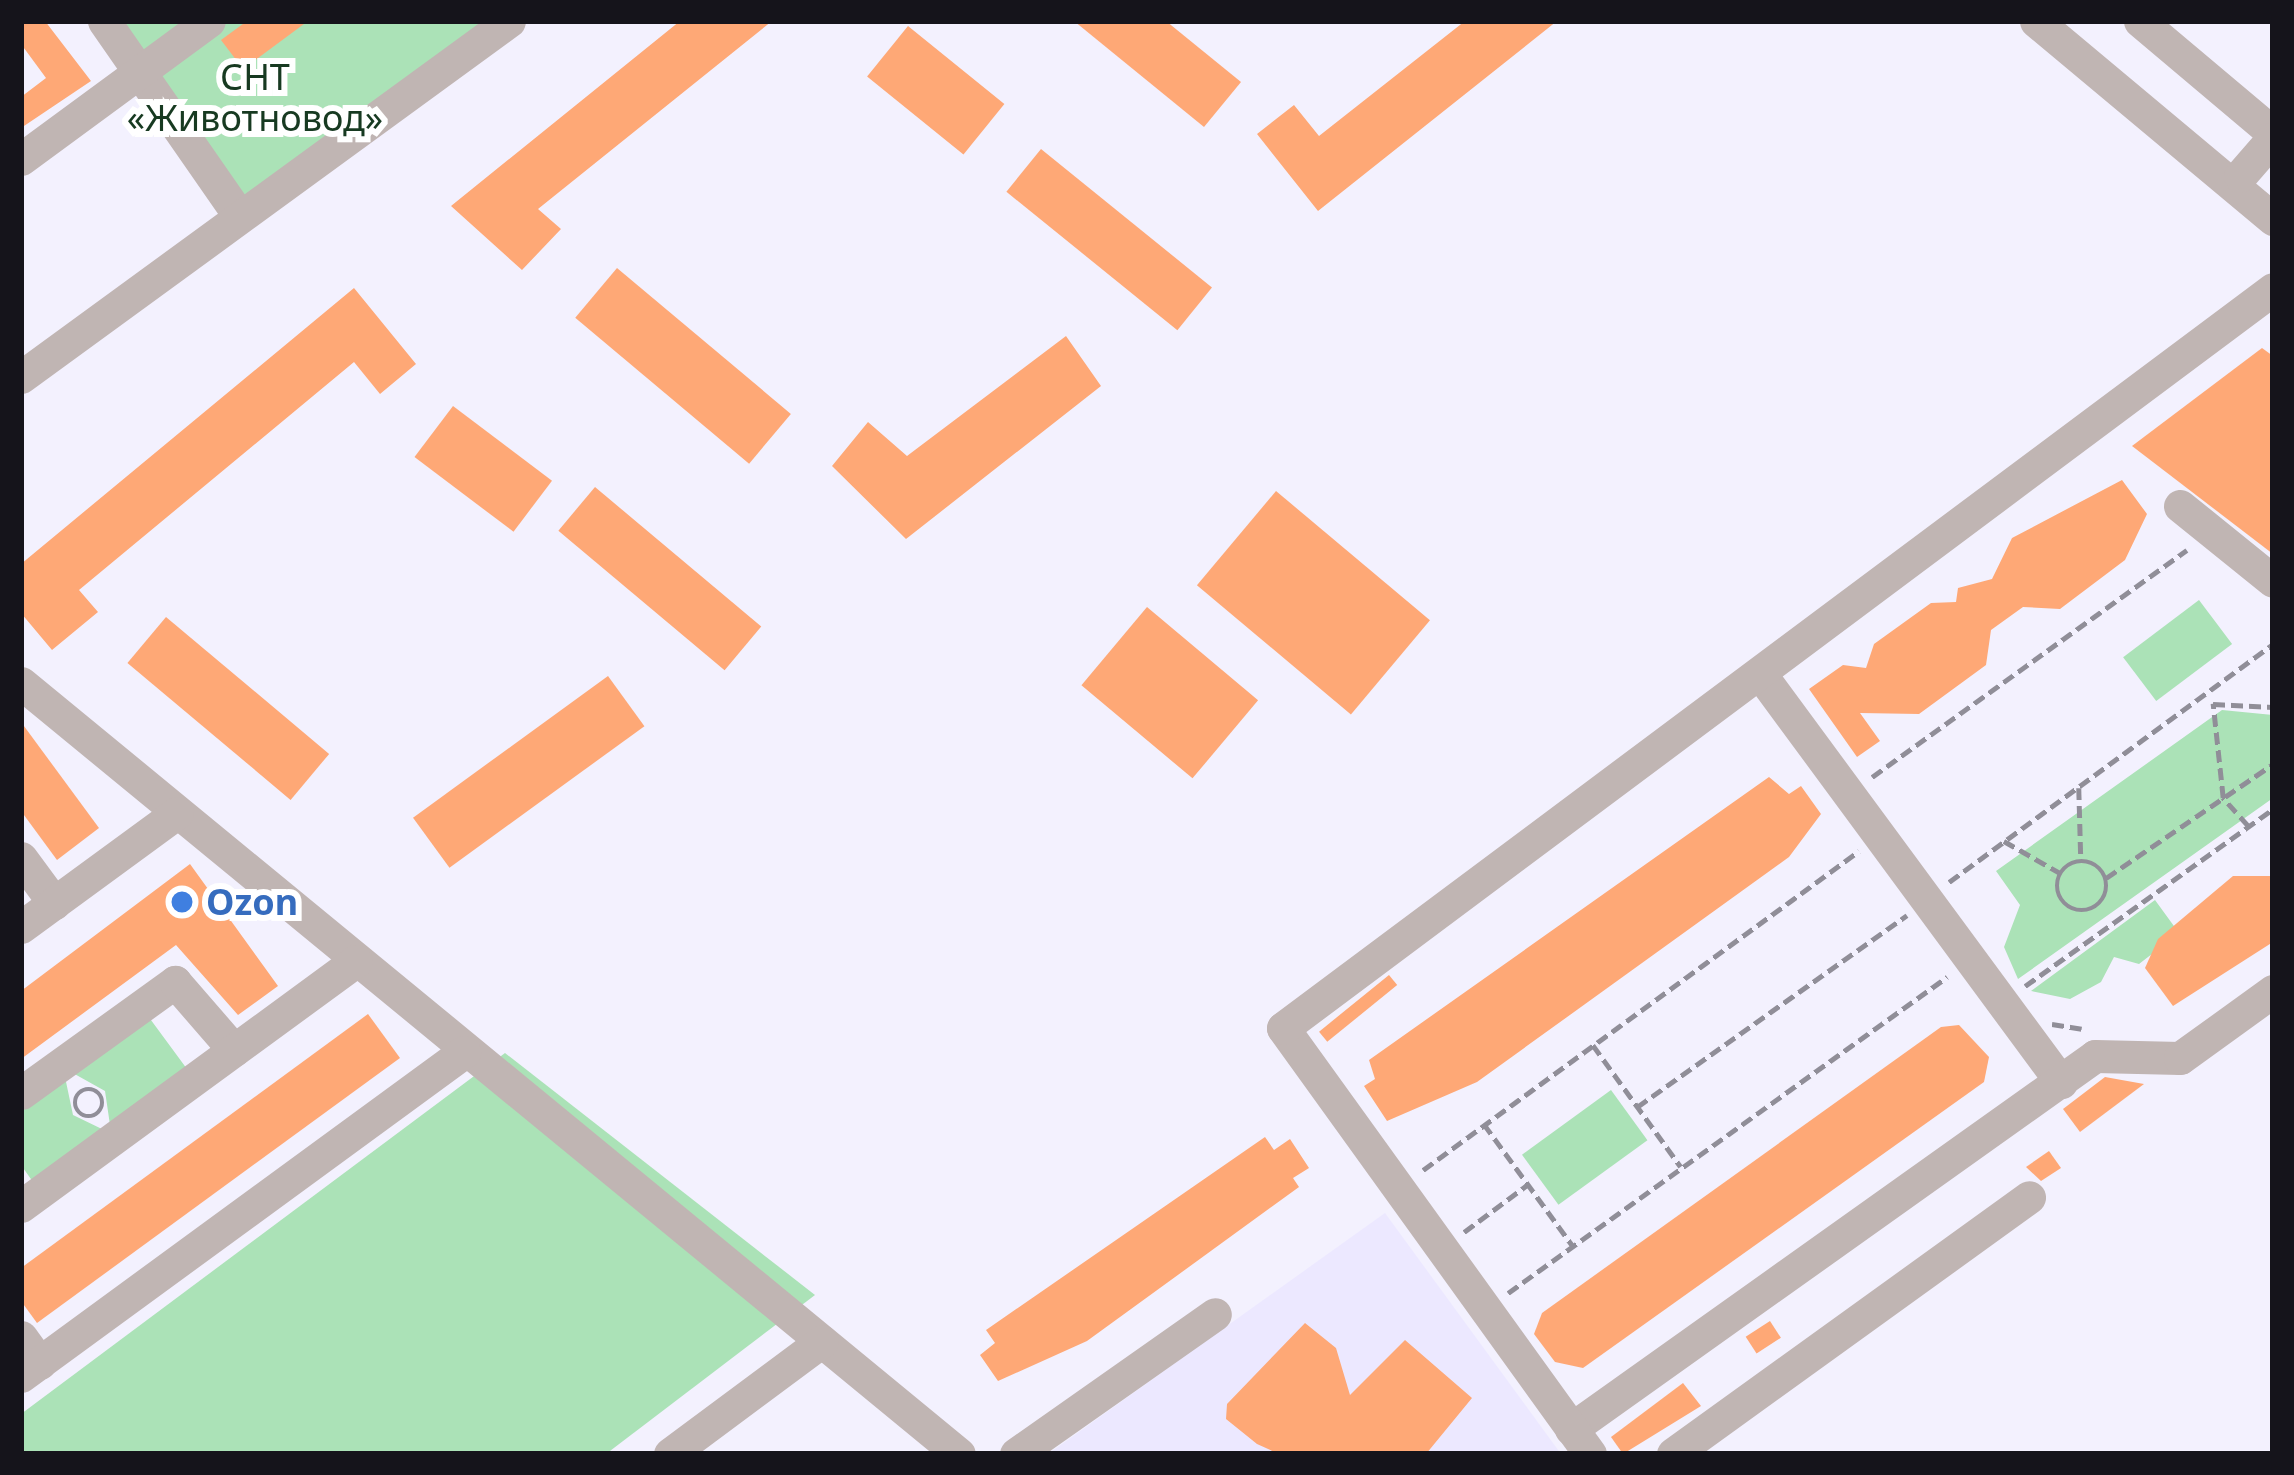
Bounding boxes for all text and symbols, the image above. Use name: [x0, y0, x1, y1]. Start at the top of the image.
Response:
park label: СНТ «Животновод»: [127, 54, 383, 139]
place label: Ozon: [206, 880, 298, 924]
marker: Ozon: [169, 889, 195, 915]

